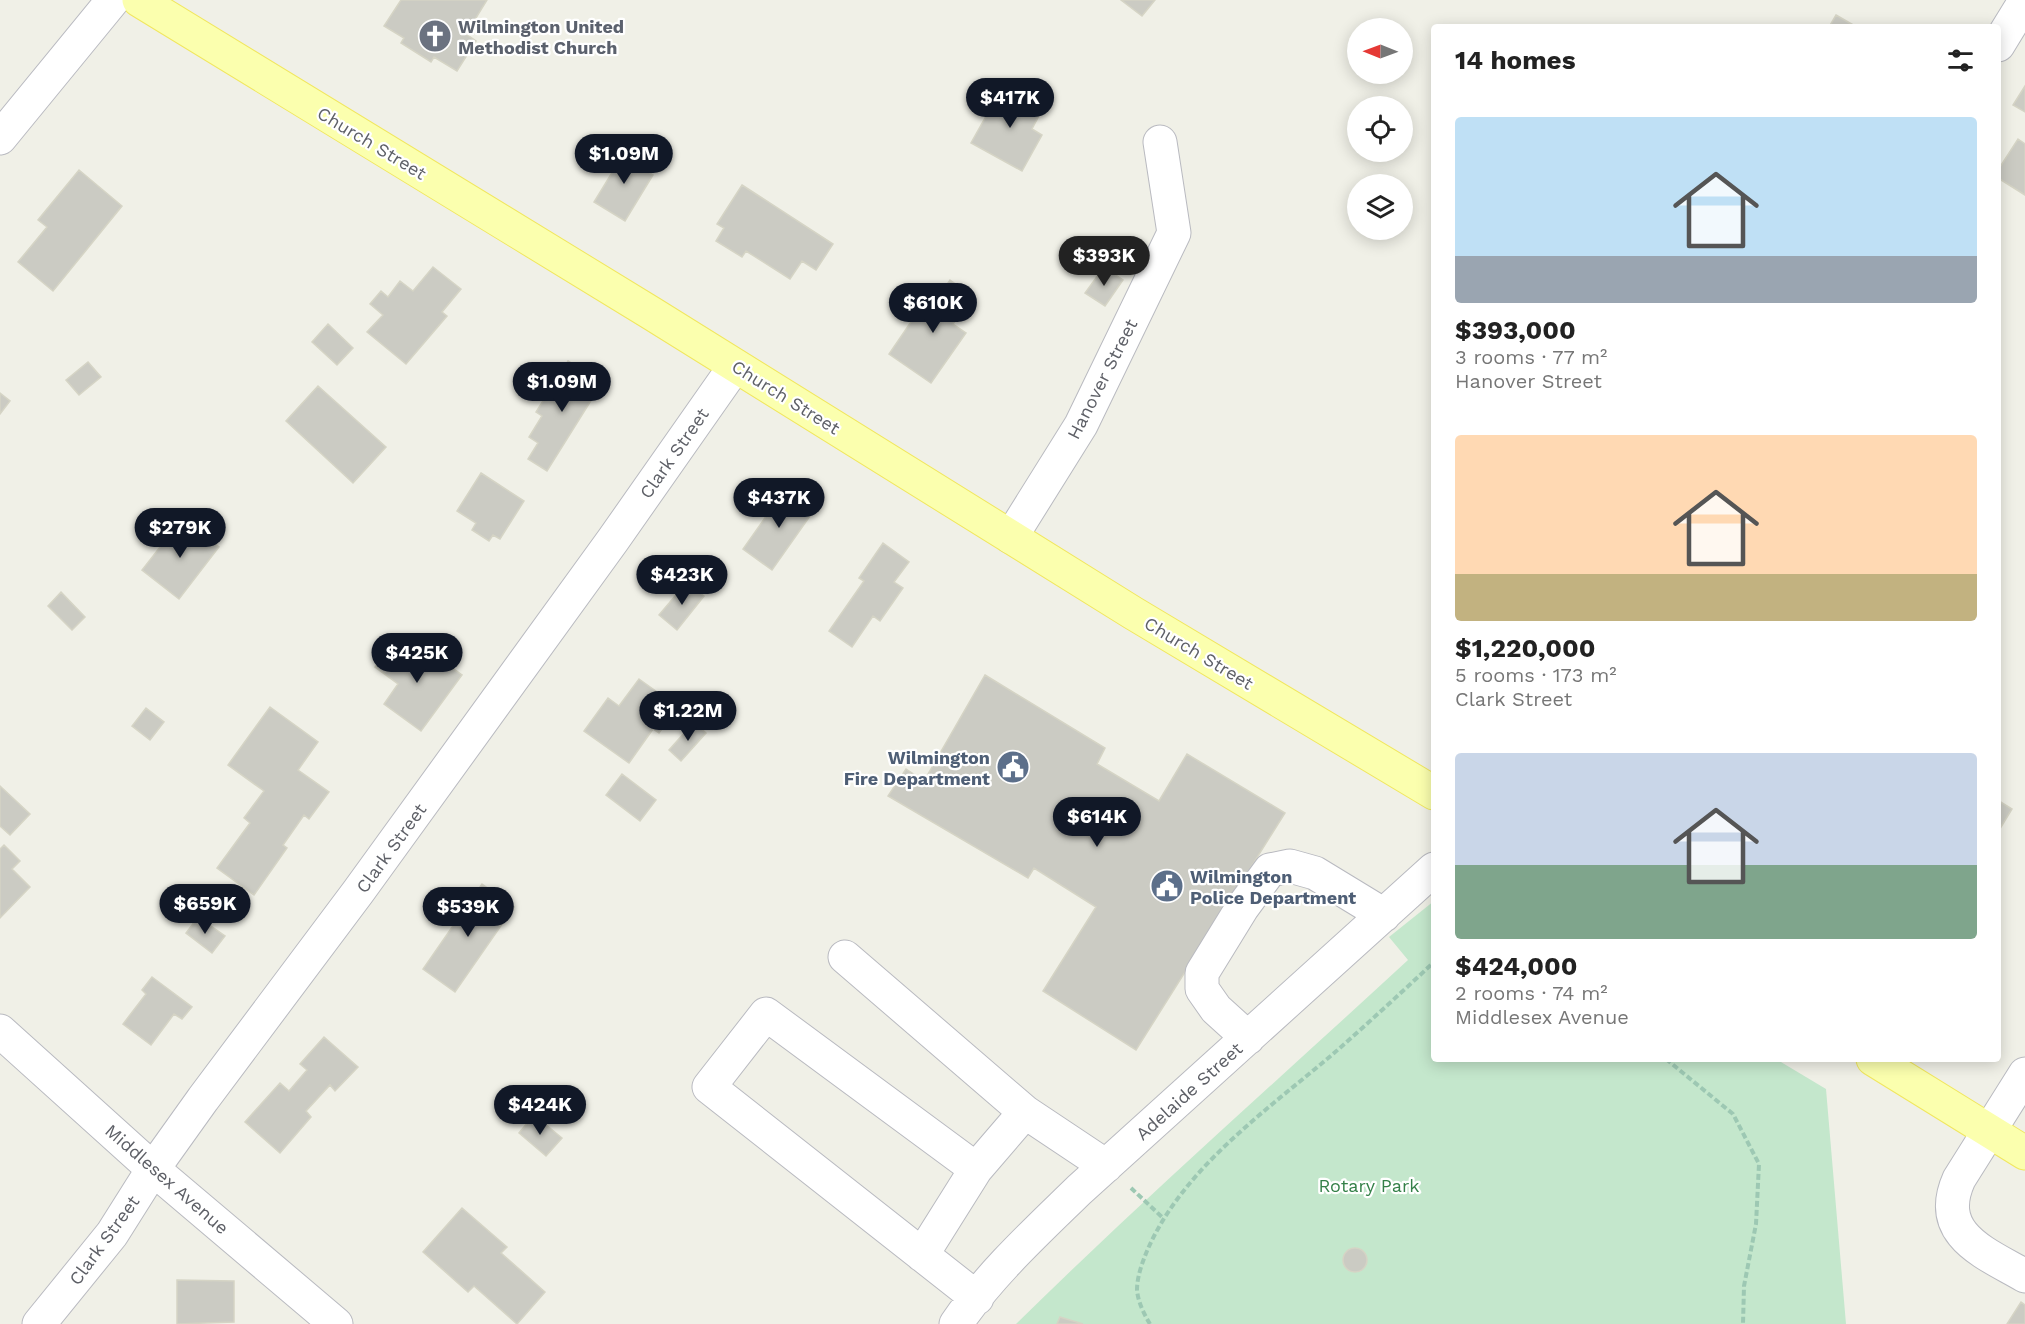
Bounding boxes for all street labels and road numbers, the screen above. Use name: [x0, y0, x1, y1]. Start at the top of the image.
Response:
street label: Church Street: [314, 102, 431, 184]
street label: Hanover Street: [1063, 315, 1142, 443]
street label: Church Street: [728, 355, 844, 439]
street label: Clark Street: [635, 403, 713, 502]
street label: Church Street: [1141, 612, 1258, 694]
street label: Clark Street: [351, 799, 431, 897]
street label: Adelaide Street: [1131, 1037, 1247, 1144]
street label: Middlesex Avenue: [101, 1120, 233, 1238]
street label: Clark Street: [64, 1191, 144, 1289]

